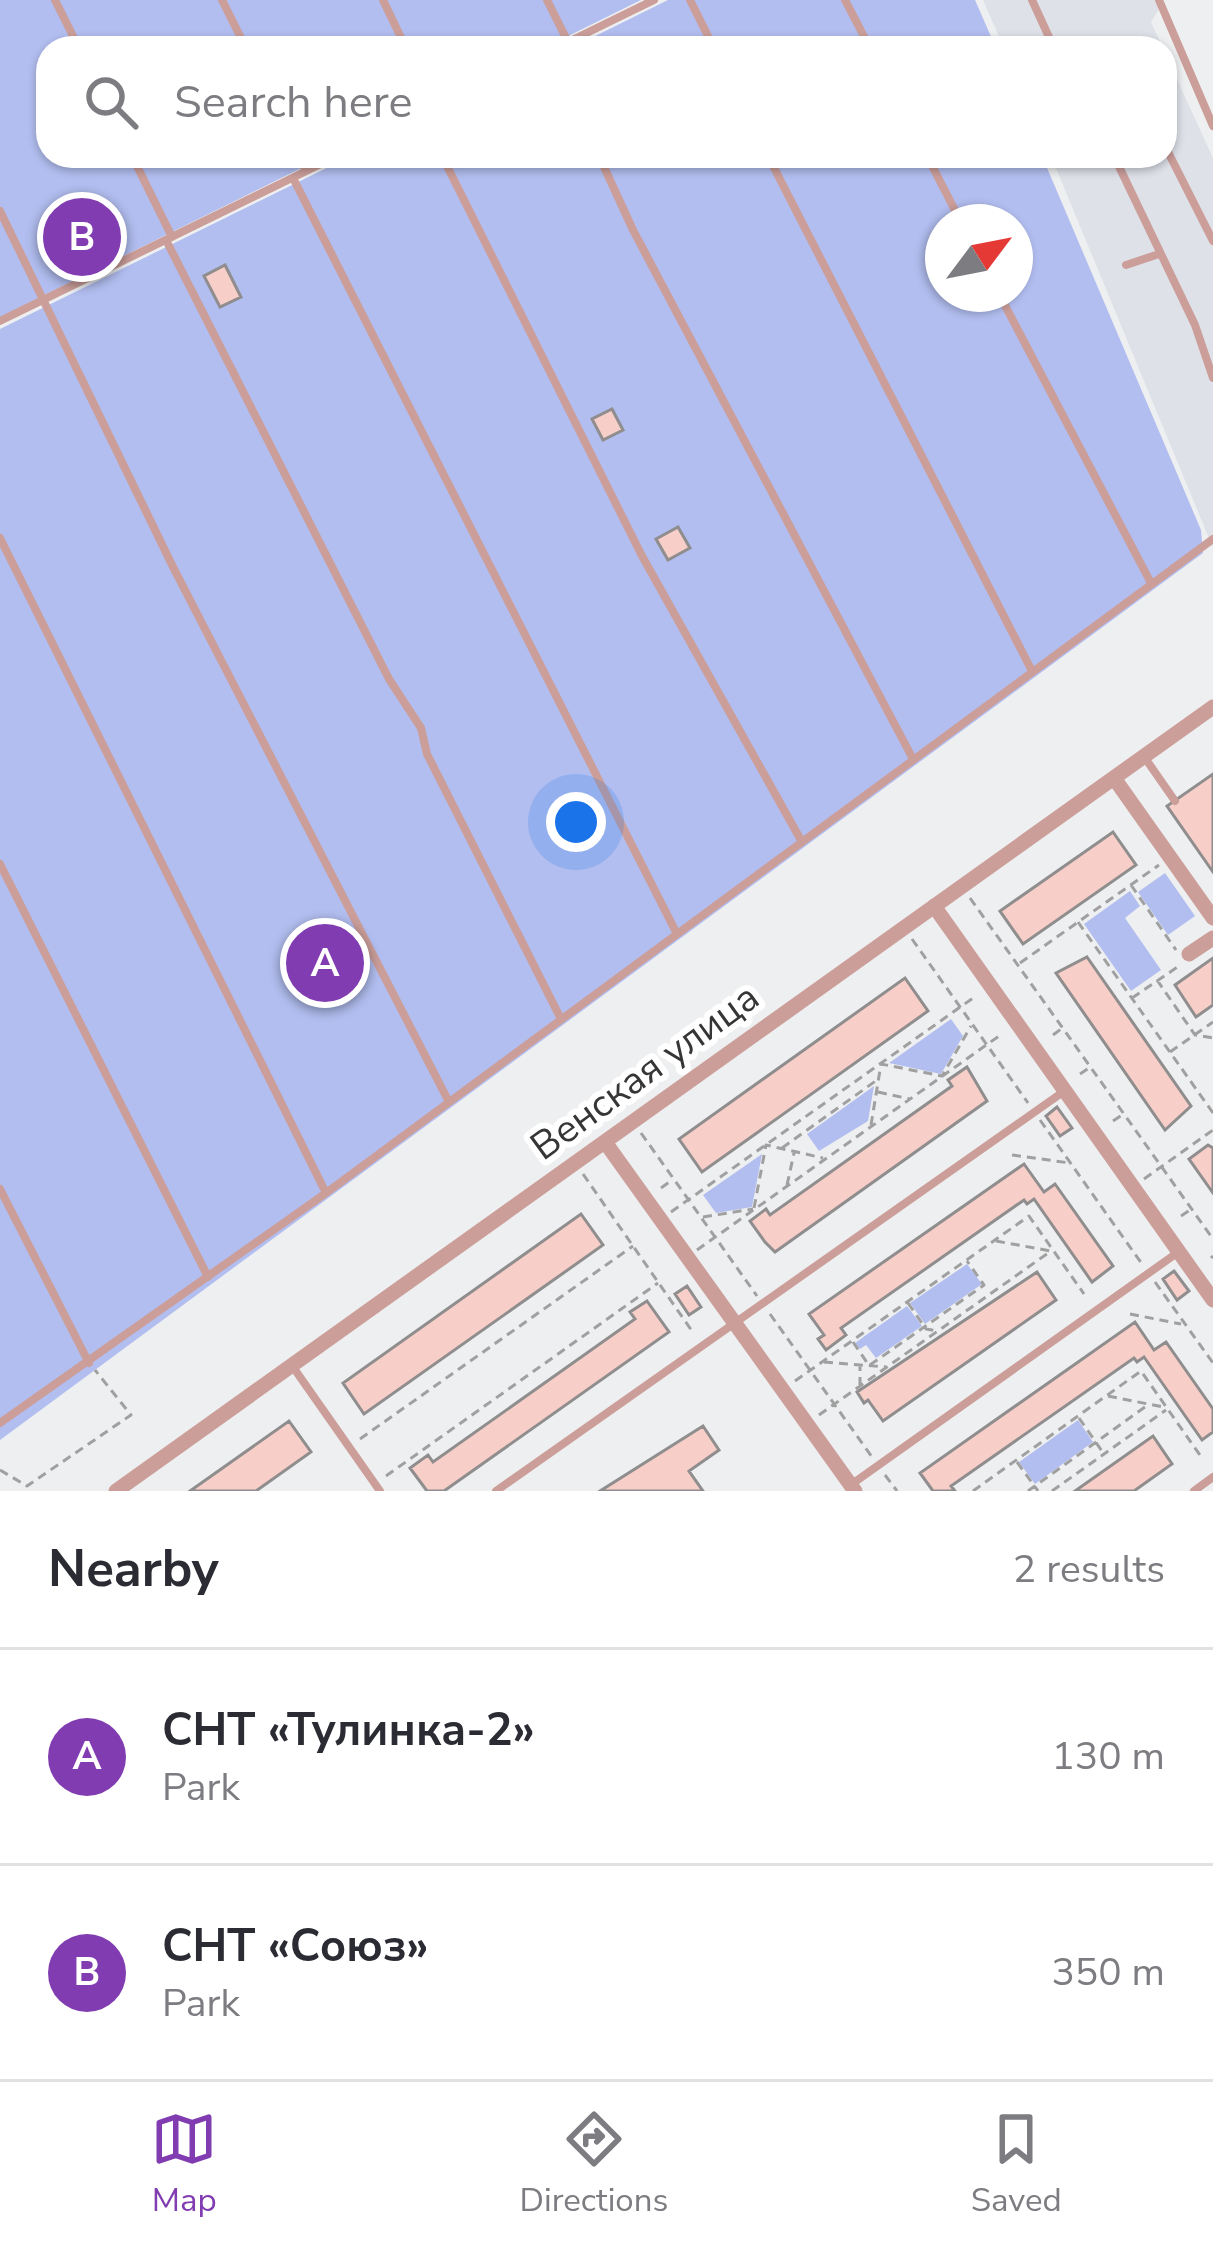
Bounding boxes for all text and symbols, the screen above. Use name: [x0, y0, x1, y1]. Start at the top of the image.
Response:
search box: [36, 36, 1177, 168]
icon: search: [78, 69, 144, 135]
text: Search here: [174, 72, 413, 133]
pin: B: [43, 192, 121, 282]
north arrow: [925, 204, 1033, 312]
your location: [546, 792, 606, 852]
pin: A: [286, 918, 364, 1008]
street label: Венская улица: [520, 971, 770, 1173]
text: Nearby: [48, 1534, 219, 1604]
text: 2 results: [1013, 1543, 1165, 1596]
text: СНТ «Тулинка-2»: [162, 1700, 535, 1761]
text: A: [72, 1730, 102, 1783]
text: 130 m: [1051, 1730, 1165, 1783]
text: Park: [162, 1761, 240, 1814]
text: СНТ «Союз»: [162, 1916, 429, 1977]
text: B: [74, 1946, 100, 1999]
text: 350 m: [1051, 1946, 1165, 1999]
text: Park: [162, 1977, 240, 2030]
tab: Map: [151, 2106, 217, 2223]
tab: Directions: [520, 2106, 668, 2223]
tab: Saved: [971, 2106, 1062, 2223]

